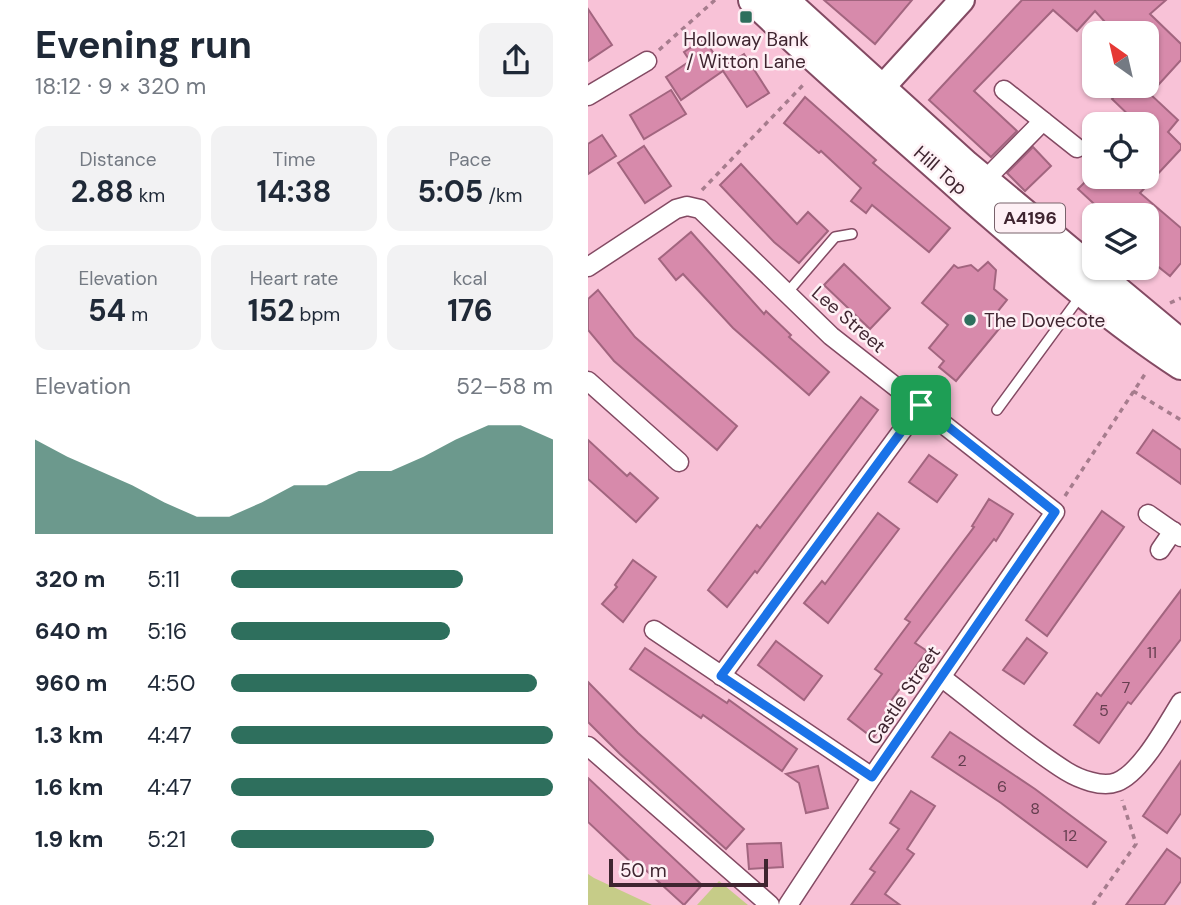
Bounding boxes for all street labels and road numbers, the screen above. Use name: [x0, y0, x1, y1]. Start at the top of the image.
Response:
street label: Hill Top: [909, 140, 973, 201]
road number: A4196: [995, 204, 1065, 232]
street label: Lee Street: [806, 280, 891, 358]
street label: Castle Street: [861, 641, 946, 750]

